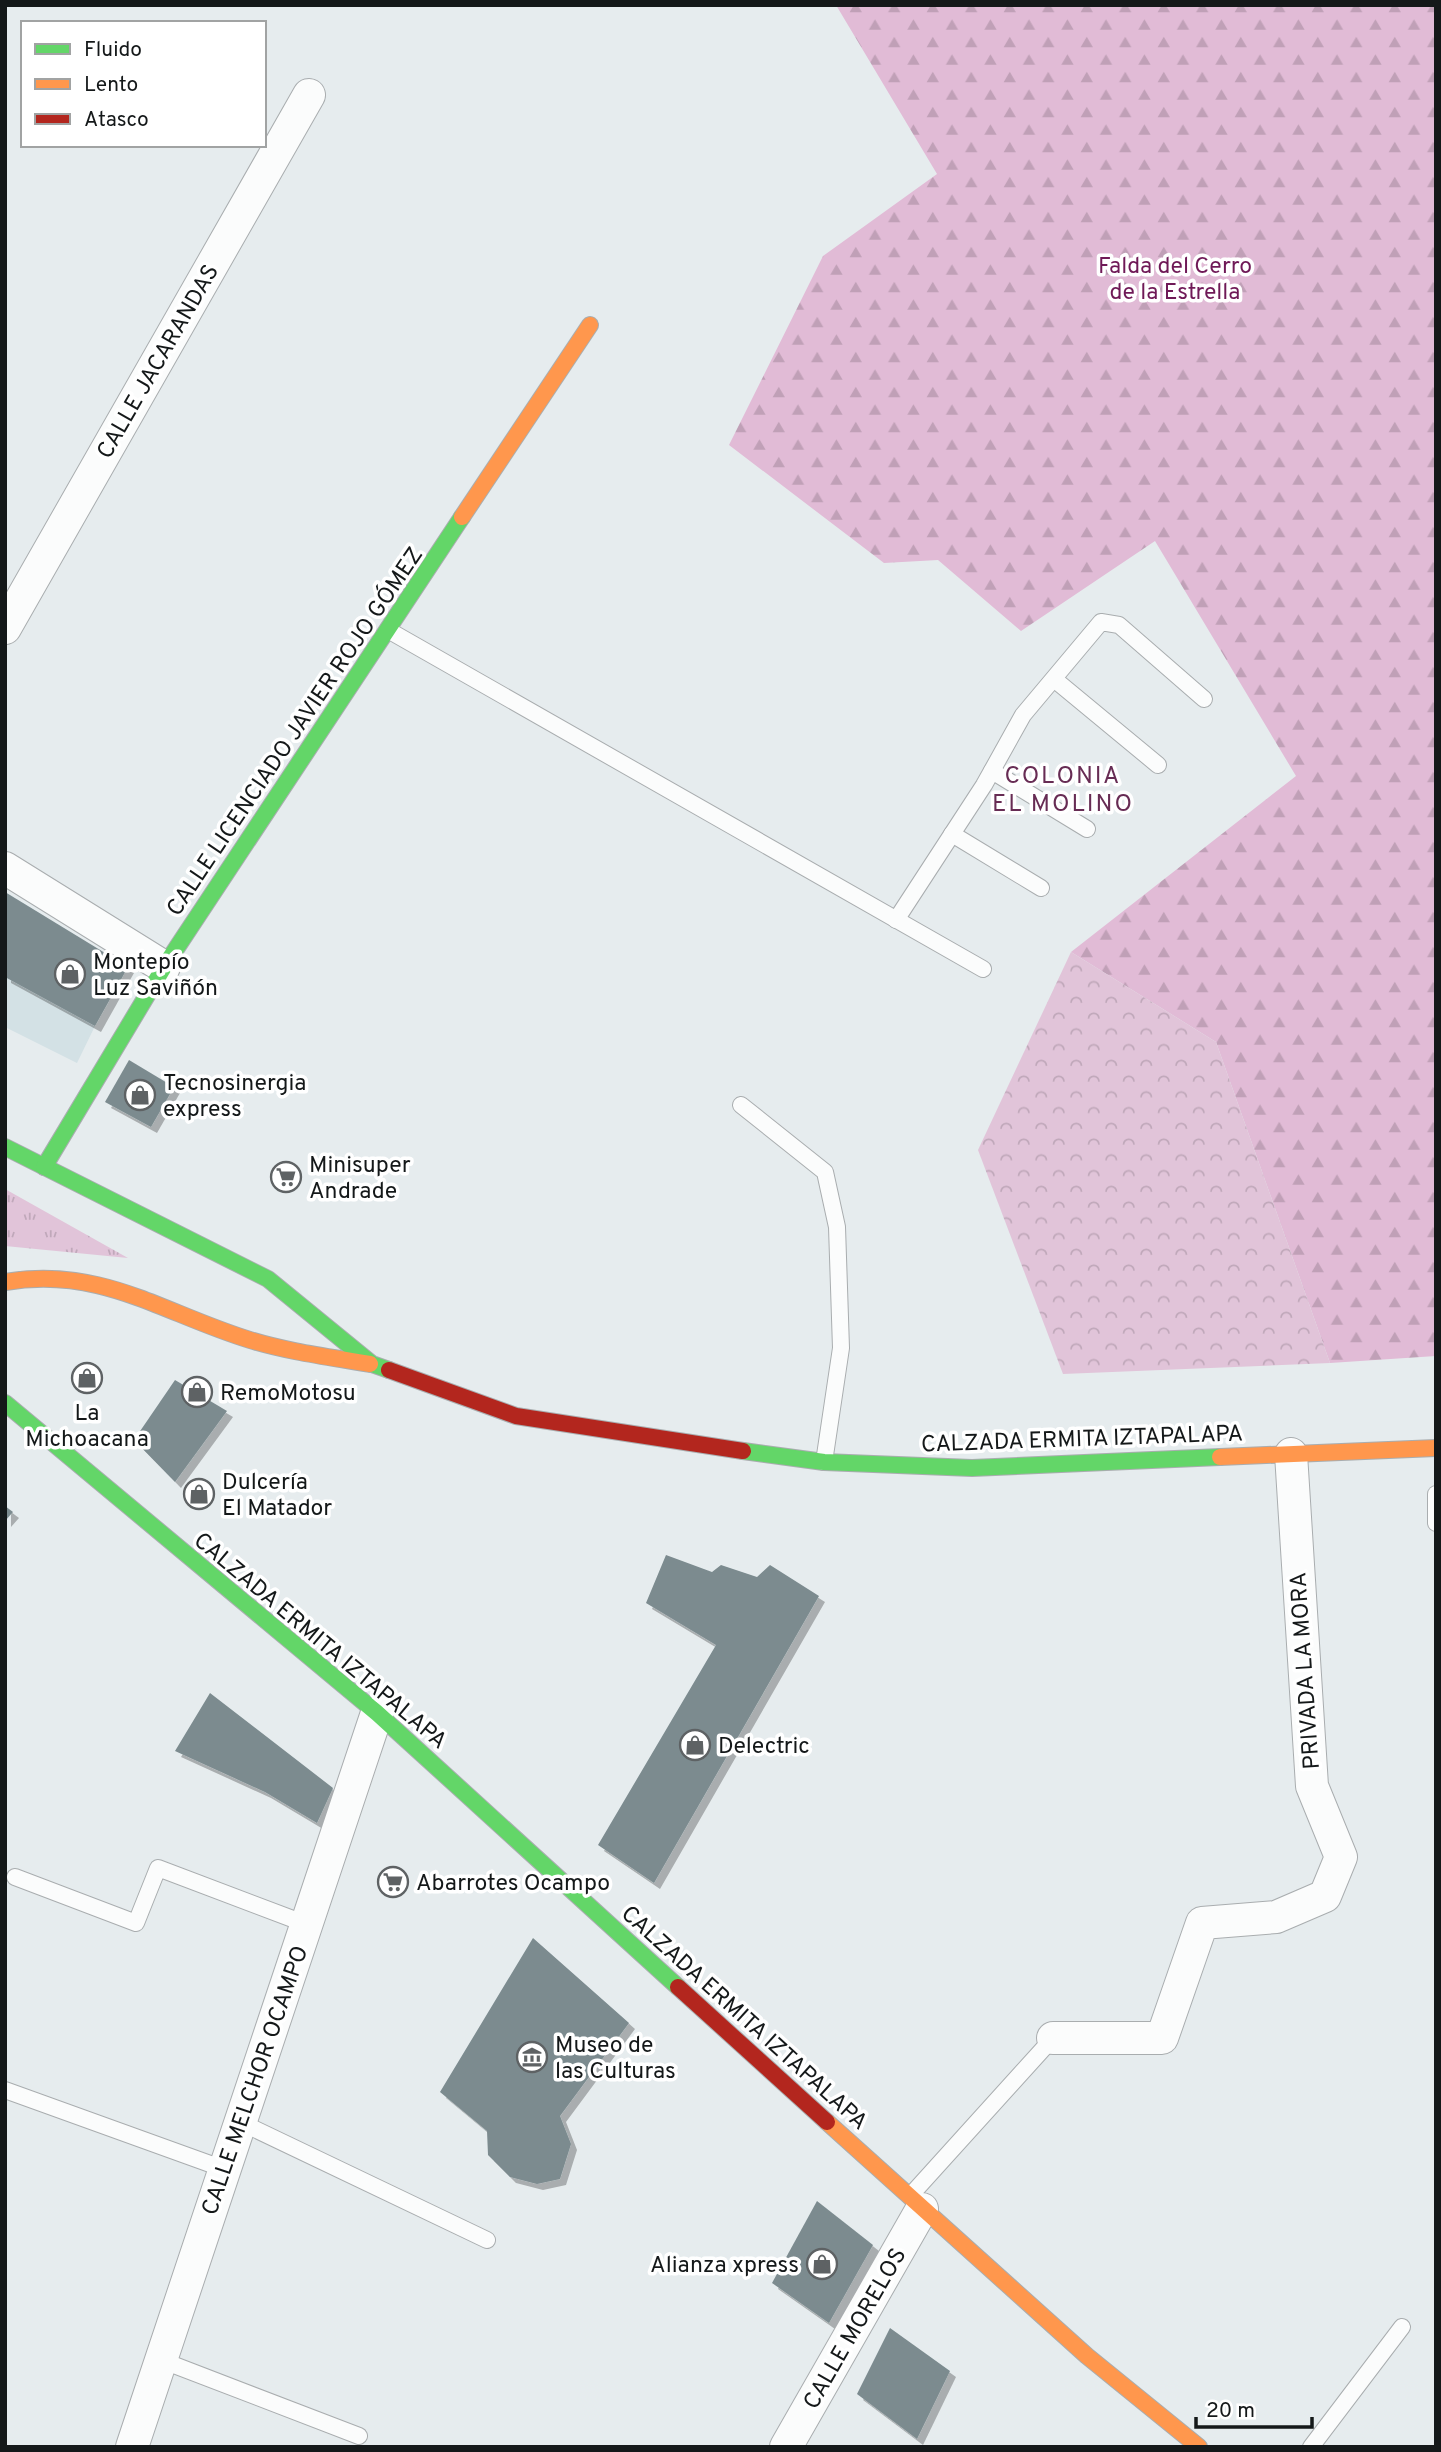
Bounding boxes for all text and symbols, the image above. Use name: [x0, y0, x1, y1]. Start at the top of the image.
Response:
legend: [21, 21, 266, 147]
text: Fluido: [84, 37, 142, 64]
text: Lento: [84, 72, 138, 99]
text: Atasco: [84, 107, 149, 134]
park label: Falda del Cerro de la Estrella: [1098, 253, 1252, 308]
street label: CALLE JACARANDAS: [92, 260, 227, 465]
street label: CALLE LICENCIADO JAVIER ROJO GÓMEZ: [160, 541, 431, 922]
district label: COLONIA EL MOLINO: [992, 762, 1134, 820]
place label: Montepío Luz Saviñón: [93, 949, 218, 1004]
shop icon: Montepío Luz Saviñón: [53, 957, 87, 991]
place label: Tecnosinergia express: [163, 1070, 306, 1125]
shop icon: Tecnosinergia express: [123, 1078, 157, 1112]
place label: Minisuper Andrade: [309, 1152, 411, 1207]
supermarket icon: Minisuper Andrade: [269, 1160, 303, 1194]
shop icon: La Michoacana: [70, 1361, 104, 1395]
shop icon: RemoMotosu: [180, 1375, 214, 1409]
place label: RemoMotosu: [220, 1380, 356, 1409]
place label: La Michoacana: [25, 1400, 149, 1455]
street label: CALZADA ERMITA IZTAPALAPA: [921, 1420, 1244, 1461]
place label: Dulcería El Matador: [222, 1469, 332, 1524]
shop icon: Dulcería El Matador: [182, 1477, 216, 1511]
street label: CALZADA ERMITA IZTAPALAPA: [187, 1527, 452, 1757]
street label: PRIVADA LA MORA: [1285, 1571, 1328, 1771]
shop icon: Delectric: [678, 1728, 712, 1762]
place label: Delectric: [718, 1733, 810, 1762]
supermarket icon: Abarrotes Ocampo: [376, 1865, 410, 1899]
place label: Abarrotes Ocampo: [416, 1870, 610, 1899]
street label: CALZADA ERMITA IZTAPALAPA: [614, 1900, 873, 2137]
street label: CALLE MELCHOR OCAMPO: [197, 1942, 316, 2219]
place label: Museo de las Culturas: [555, 2032, 676, 2087]
museum icon: Museo de las Culturas: [515, 2040, 549, 2074]
street label: CALLE MORELOS: [798, 2243, 914, 2415]
shop icon: Alianza xpress: [805, 2247, 839, 2281]
place label: Alianza xpress: [650, 2252, 799, 2281]
scale bar: [1196, 2386, 1312, 2430]
text: 20 m: [1206, 2398, 1255, 2425]

